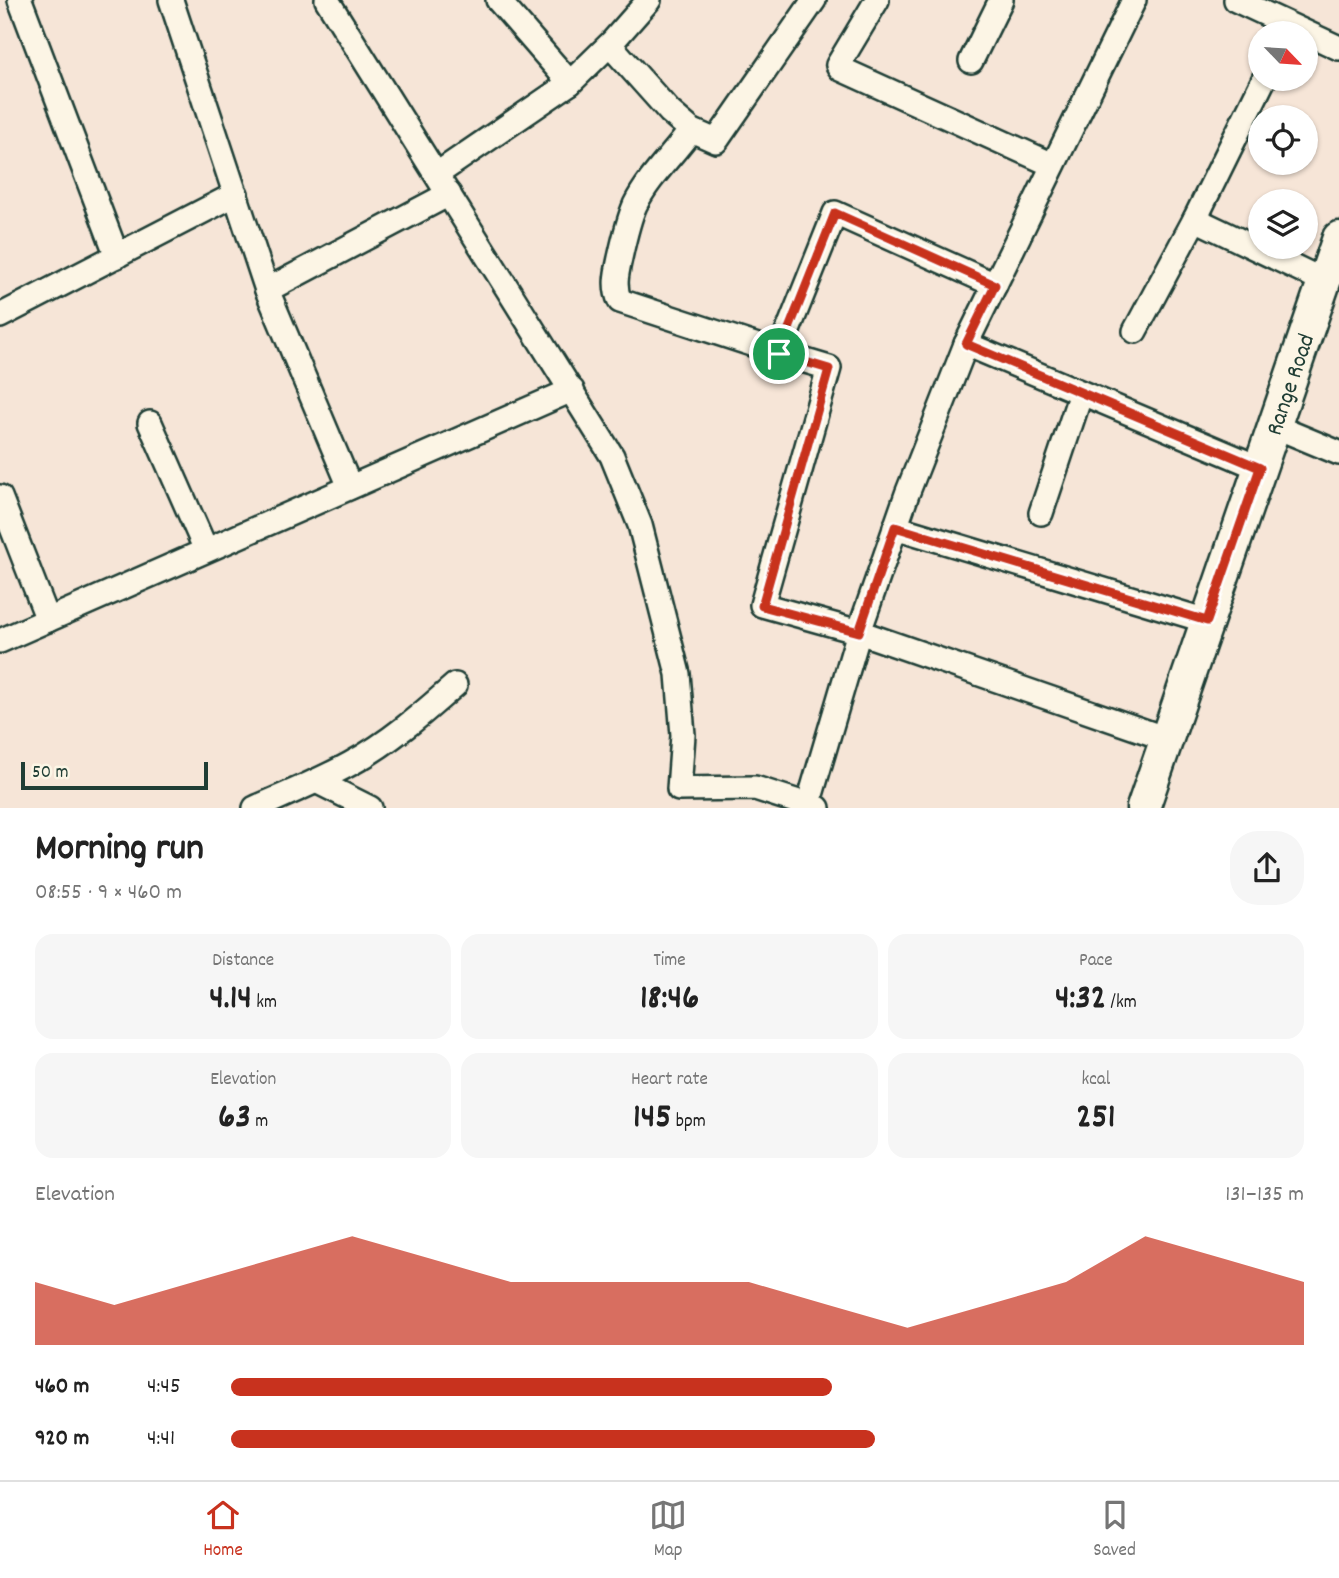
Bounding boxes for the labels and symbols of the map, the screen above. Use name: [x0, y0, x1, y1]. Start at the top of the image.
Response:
north arrow: [1248, 21, 1318, 91]
pin: [749, 324, 809, 384]
street label: Range Road: [1259, 330, 1325, 440]
scale bar: [21, 759, 208, 791]

